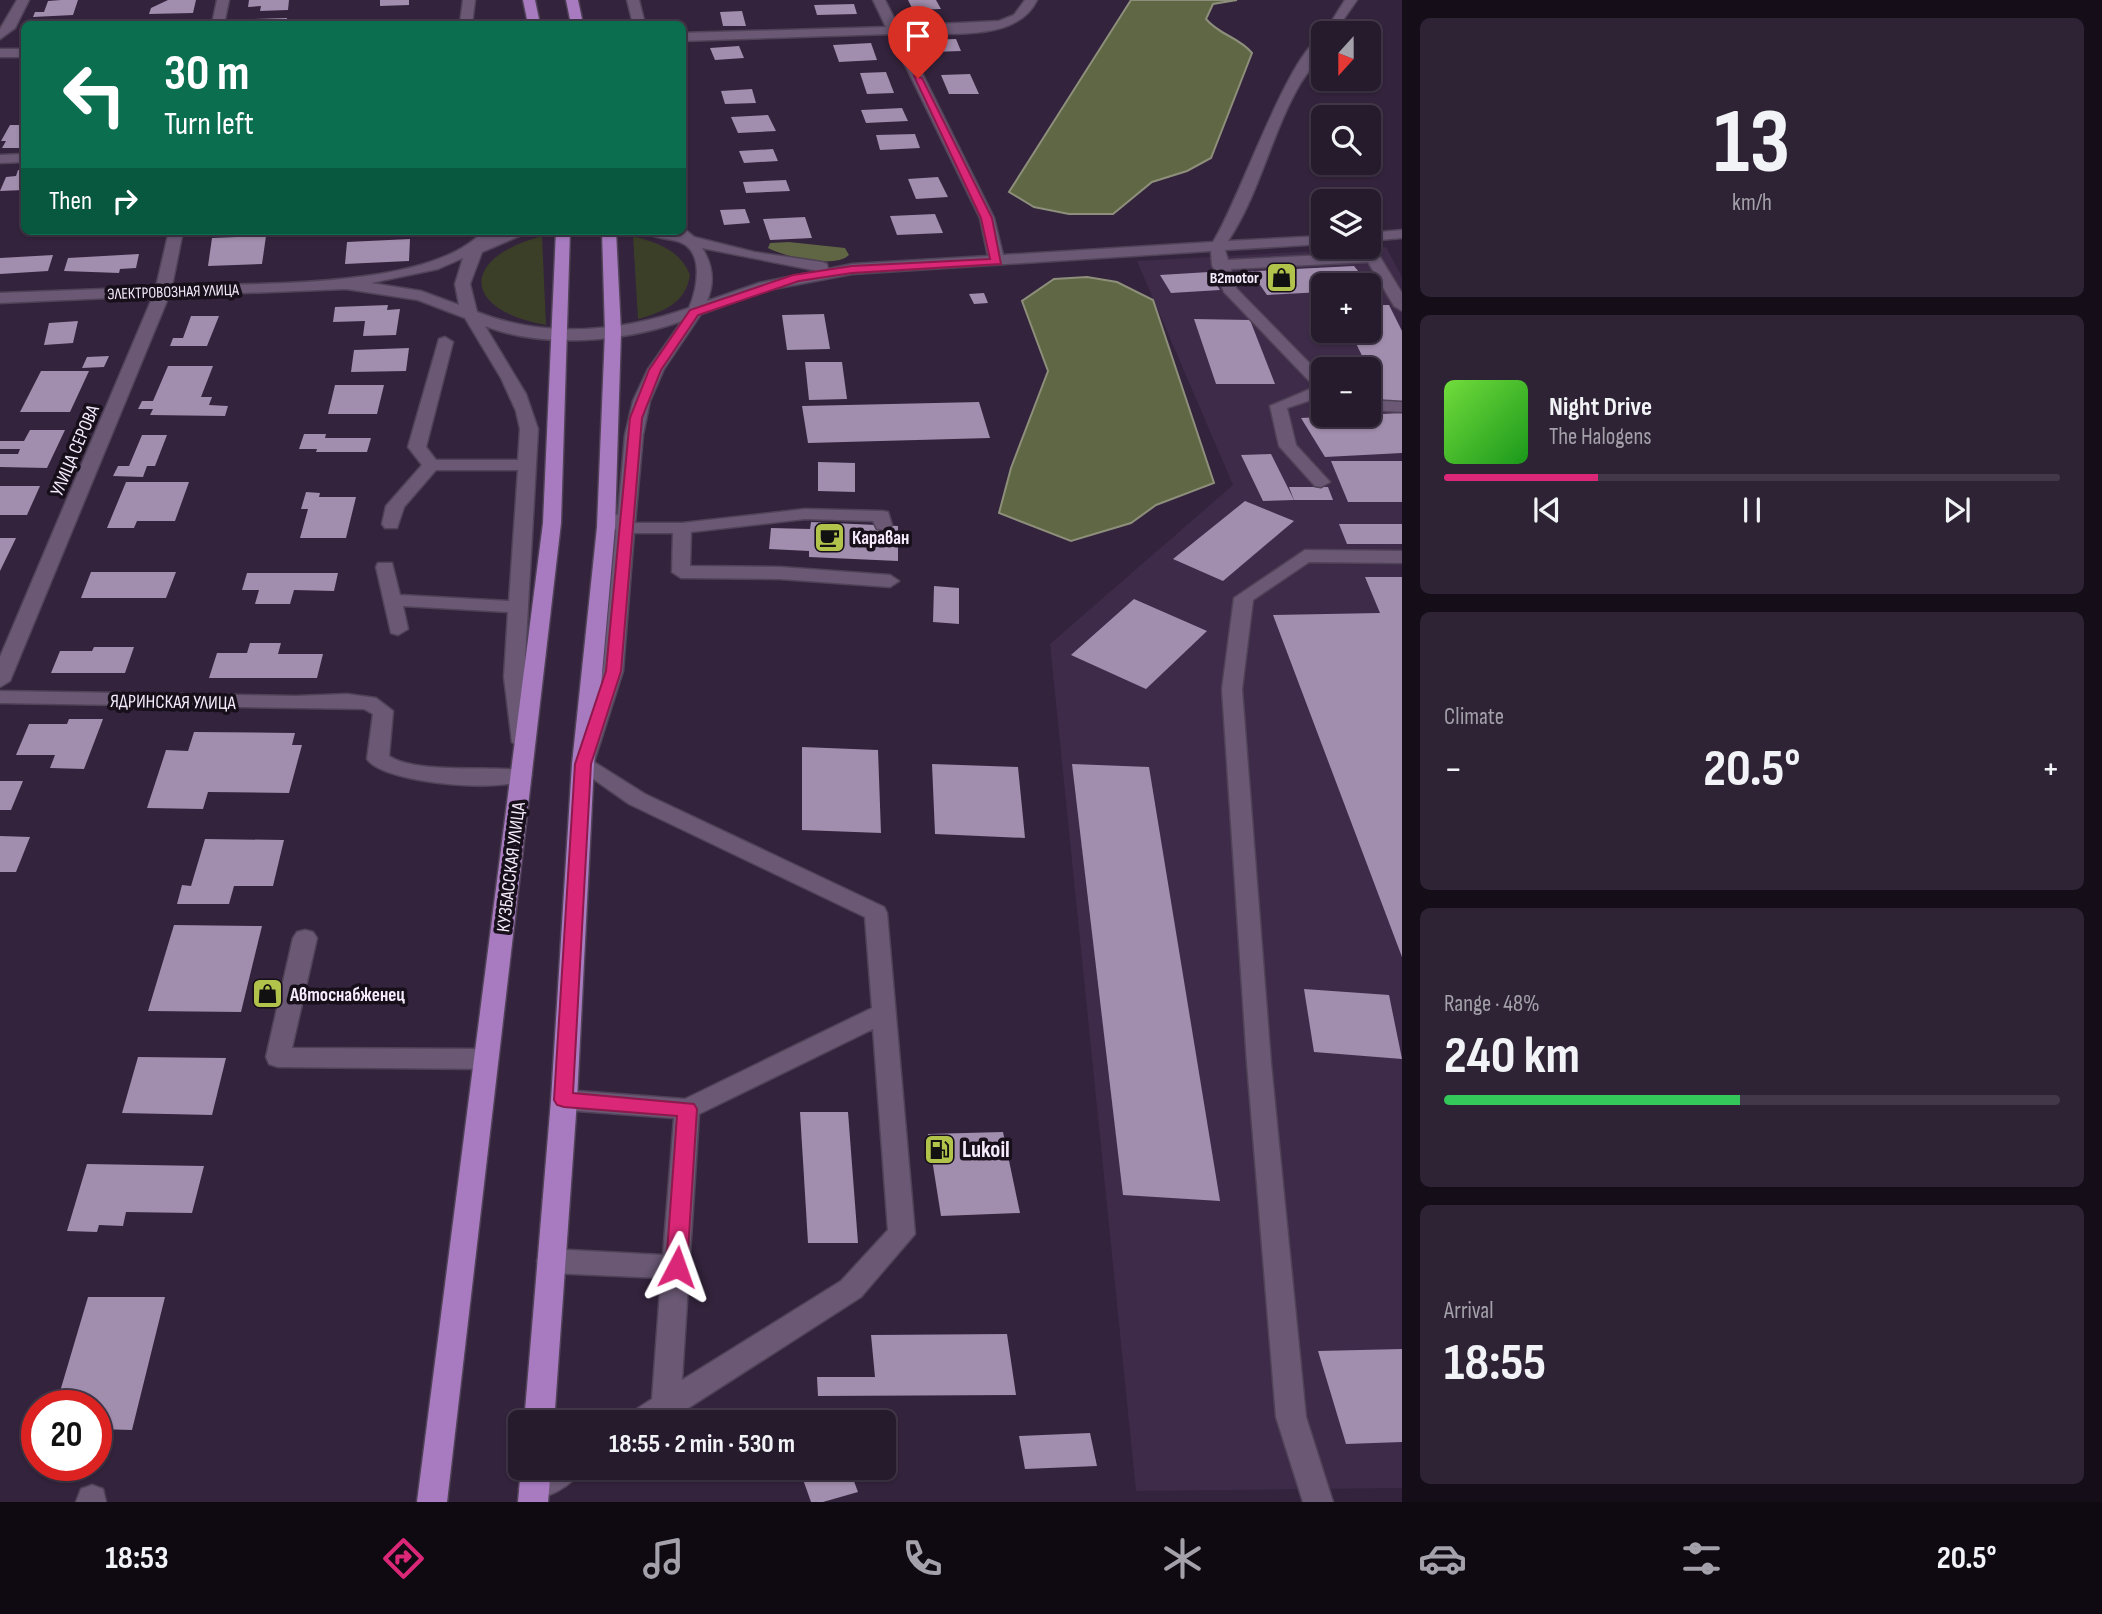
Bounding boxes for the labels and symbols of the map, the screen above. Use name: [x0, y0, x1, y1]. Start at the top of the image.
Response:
pin: [888, 6, 948, 78]
north arrow: [1311, 21, 1381, 91]
shop icon: B2motor: [1265, 260, 1299, 294]
place label: B2motor: [1210, 269, 1259, 288]
street label: ЭЛЕКТРОВОЗНАЯ УЛИЦА: [107, 281, 239, 304]
street label: УЛИЦА СЕРОВА: [46, 401, 105, 500]
cafe icon: Караван: [812, 520, 846, 554]
place label: Караван: [852, 527, 909, 550]
street label: ЯДРИНСКАЯ УЛИЦА: [110, 690, 237, 715]
street label: КУЗБАССКАЯ УЛИЦА: [492, 800, 531, 933]
shop icon: Автоснабженец: [250, 977, 284, 1011]
place label: Автоснабженец: [289, 984, 405, 1007]
fuel station icon: Lukoil: [922, 1132, 956, 1166]
place label: Lukoil: [962, 1136, 1010, 1164]
position arrow: [640, 1230, 714, 1304]
speed limit sign: 20: [21, 1390, 112, 1481]

